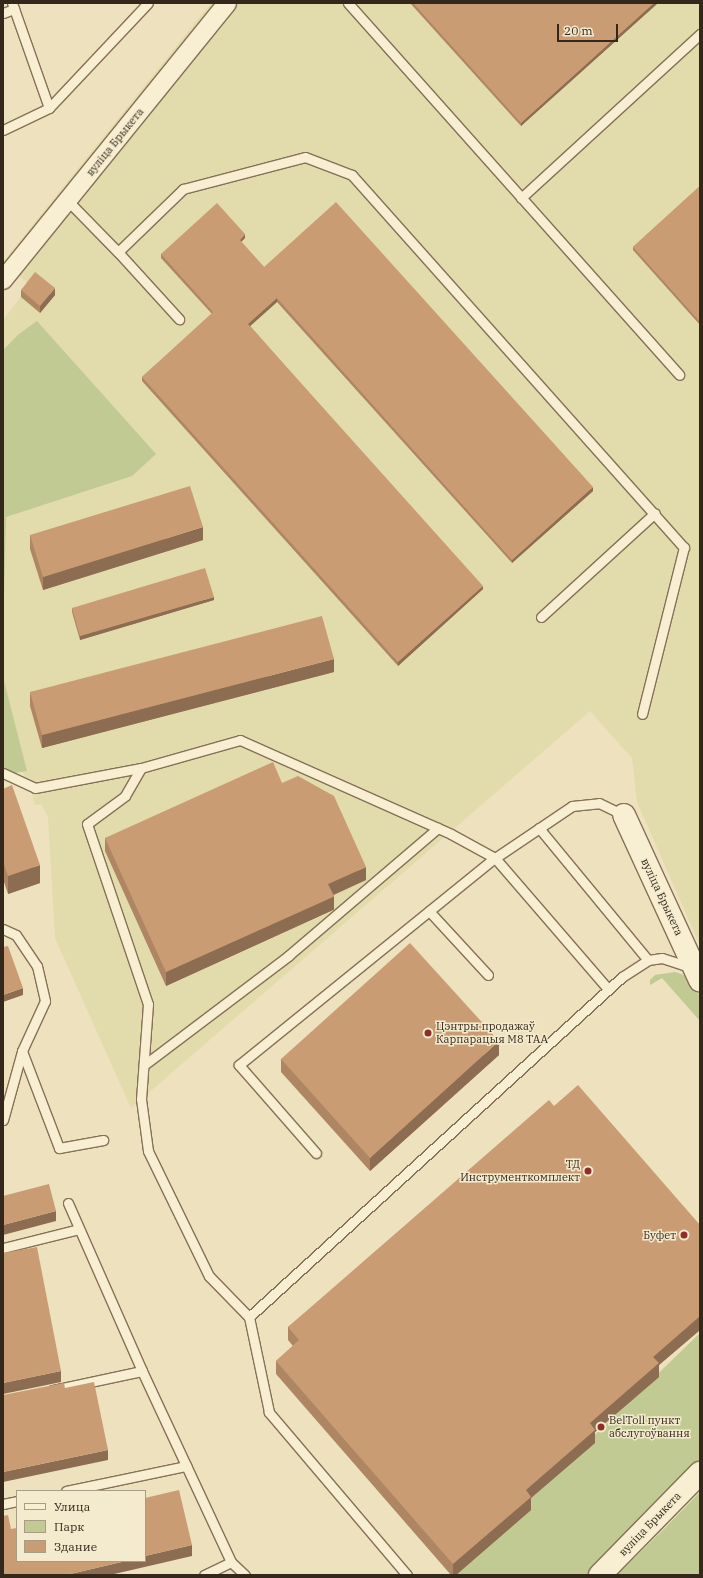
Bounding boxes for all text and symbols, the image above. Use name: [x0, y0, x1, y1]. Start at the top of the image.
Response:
scale bar: [559, 16, 620, 42]
text: 20 m: [564, 23, 593, 38]
street label: вуліца Брыкета: [84, 105, 146, 179]
street label: вуліца Брыкета: [638, 856, 686, 938]
place label: Цэнтры продажаў Карпарацыя М8 ТАА: [436, 1020, 548, 1046]
marker: Цэнтры продажаў Карпарацыя М8 ТАА: [423, 1028, 433, 1038]
place label: ТД Инструменткомплект: [460, 1158, 580, 1184]
marker: ТД Инструменткомплект: [583, 1166, 593, 1176]
place label: Буфет: [643, 1228, 676, 1242]
marker: Буфет: [679, 1230, 689, 1240]
place label: BelToll пункт абслугоўвання: [609, 1414, 690, 1440]
marker: BelToll пункт абслугоўвання: [596, 1422, 606, 1432]
street label: вуліца Брыкета: [616, 1489, 684, 1559]
legend: [16, 1490, 146, 1562]
text: Улица: [54, 1499, 90, 1514]
text: Парк: [54, 1519, 84, 1534]
text: Здание: [54, 1539, 97, 1554]

